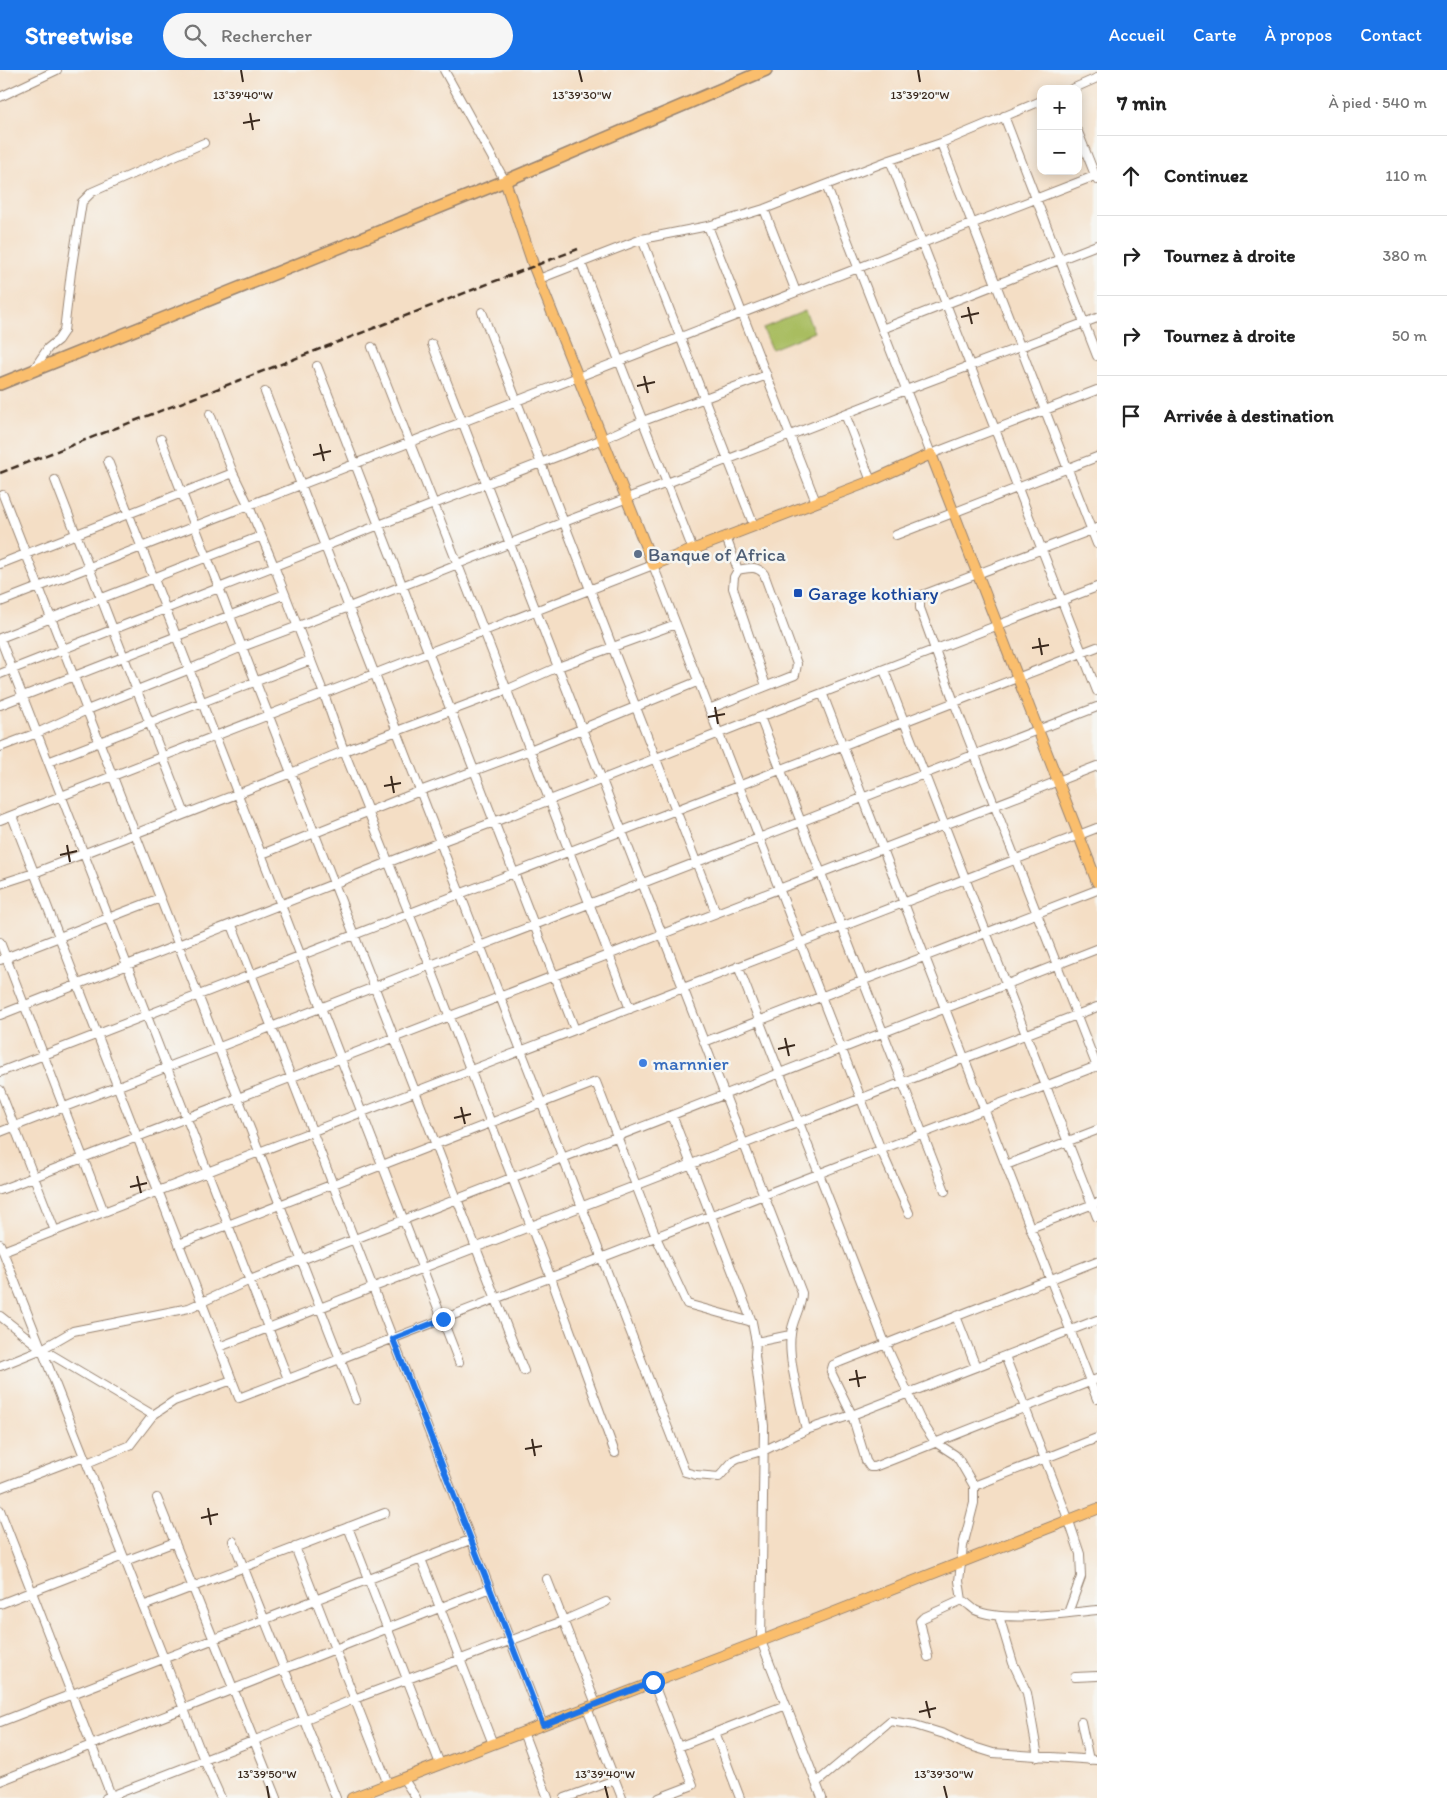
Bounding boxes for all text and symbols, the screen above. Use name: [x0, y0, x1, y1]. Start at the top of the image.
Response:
search box: [163, 13, 513, 58]
text: Streetwise: [25, 21, 133, 50]
icon: search: [181, 21, 209, 49]
text: Rechercher: [221, 24, 312, 47]
text: Accueil: [1109, 24, 1165, 46]
text: Carte: [1193, 24, 1236, 46]
text: À propos: [1264, 24, 1332, 46]
text: Contact: [1360, 24, 1422, 46]
map controls: [1037, 85, 1082, 175]
button: +: [1037, 85, 1082, 130]
text: 13°39'40"W: [213, 88, 273, 102]
text: 13°39'30"W: [552, 88, 612, 102]
text: 13°39'20"W: [890, 88, 950, 102]
text: 7 min: [1117, 90, 1166, 115]
text: À pied · 540 m: [1328, 93, 1427, 112]
button: −: [1037, 130, 1082, 175]
icon: ahead: [1117, 162, 1145, 190]
text: Continuez: [1164, 164, 1248, 187]
text: 110 m: [1385, 166, 1427, 185]
icon: right: [1117, 242, 1145, 270]
text: Tournez à droite: [1164, 244, 1296, 267]
text: 380 m: [1383, 246, 1427, 265]
icon: right: [1117, 322, 1145, 350]
text: Tournez à droite: [1164, 324, 1296, 347]
text: 50 m: [1392, 326, 1427, 345]
icon: arrive: [1117, 402, 1145, 430]
text: Arrivée à destination: [1164, 404, 1334, 427]
place label: Banque of Africa: [648, 543, 786, 566]
marker: Banque of Africa: [632, 548, 644, 560]
place label: Garage kothiary: [808, 582, 939, 605]
marker: Garage kothiary: [792, 587, 804, 599]
place label: marnnier: [653, 1052, 730, 1075]
marker: marnnier: [637, 1057, 649, 1069]
route end: [432, 1308, 455, 1331]
route start: [642, 1671, 665, 1694]
text: 13°39'50"W: [237, 1767, 297, 1781]
text: 13°39'40"W: [575, 1767, 635, 1781]
text: 13°39'30"W: [914, 1767, 974, 1781]

